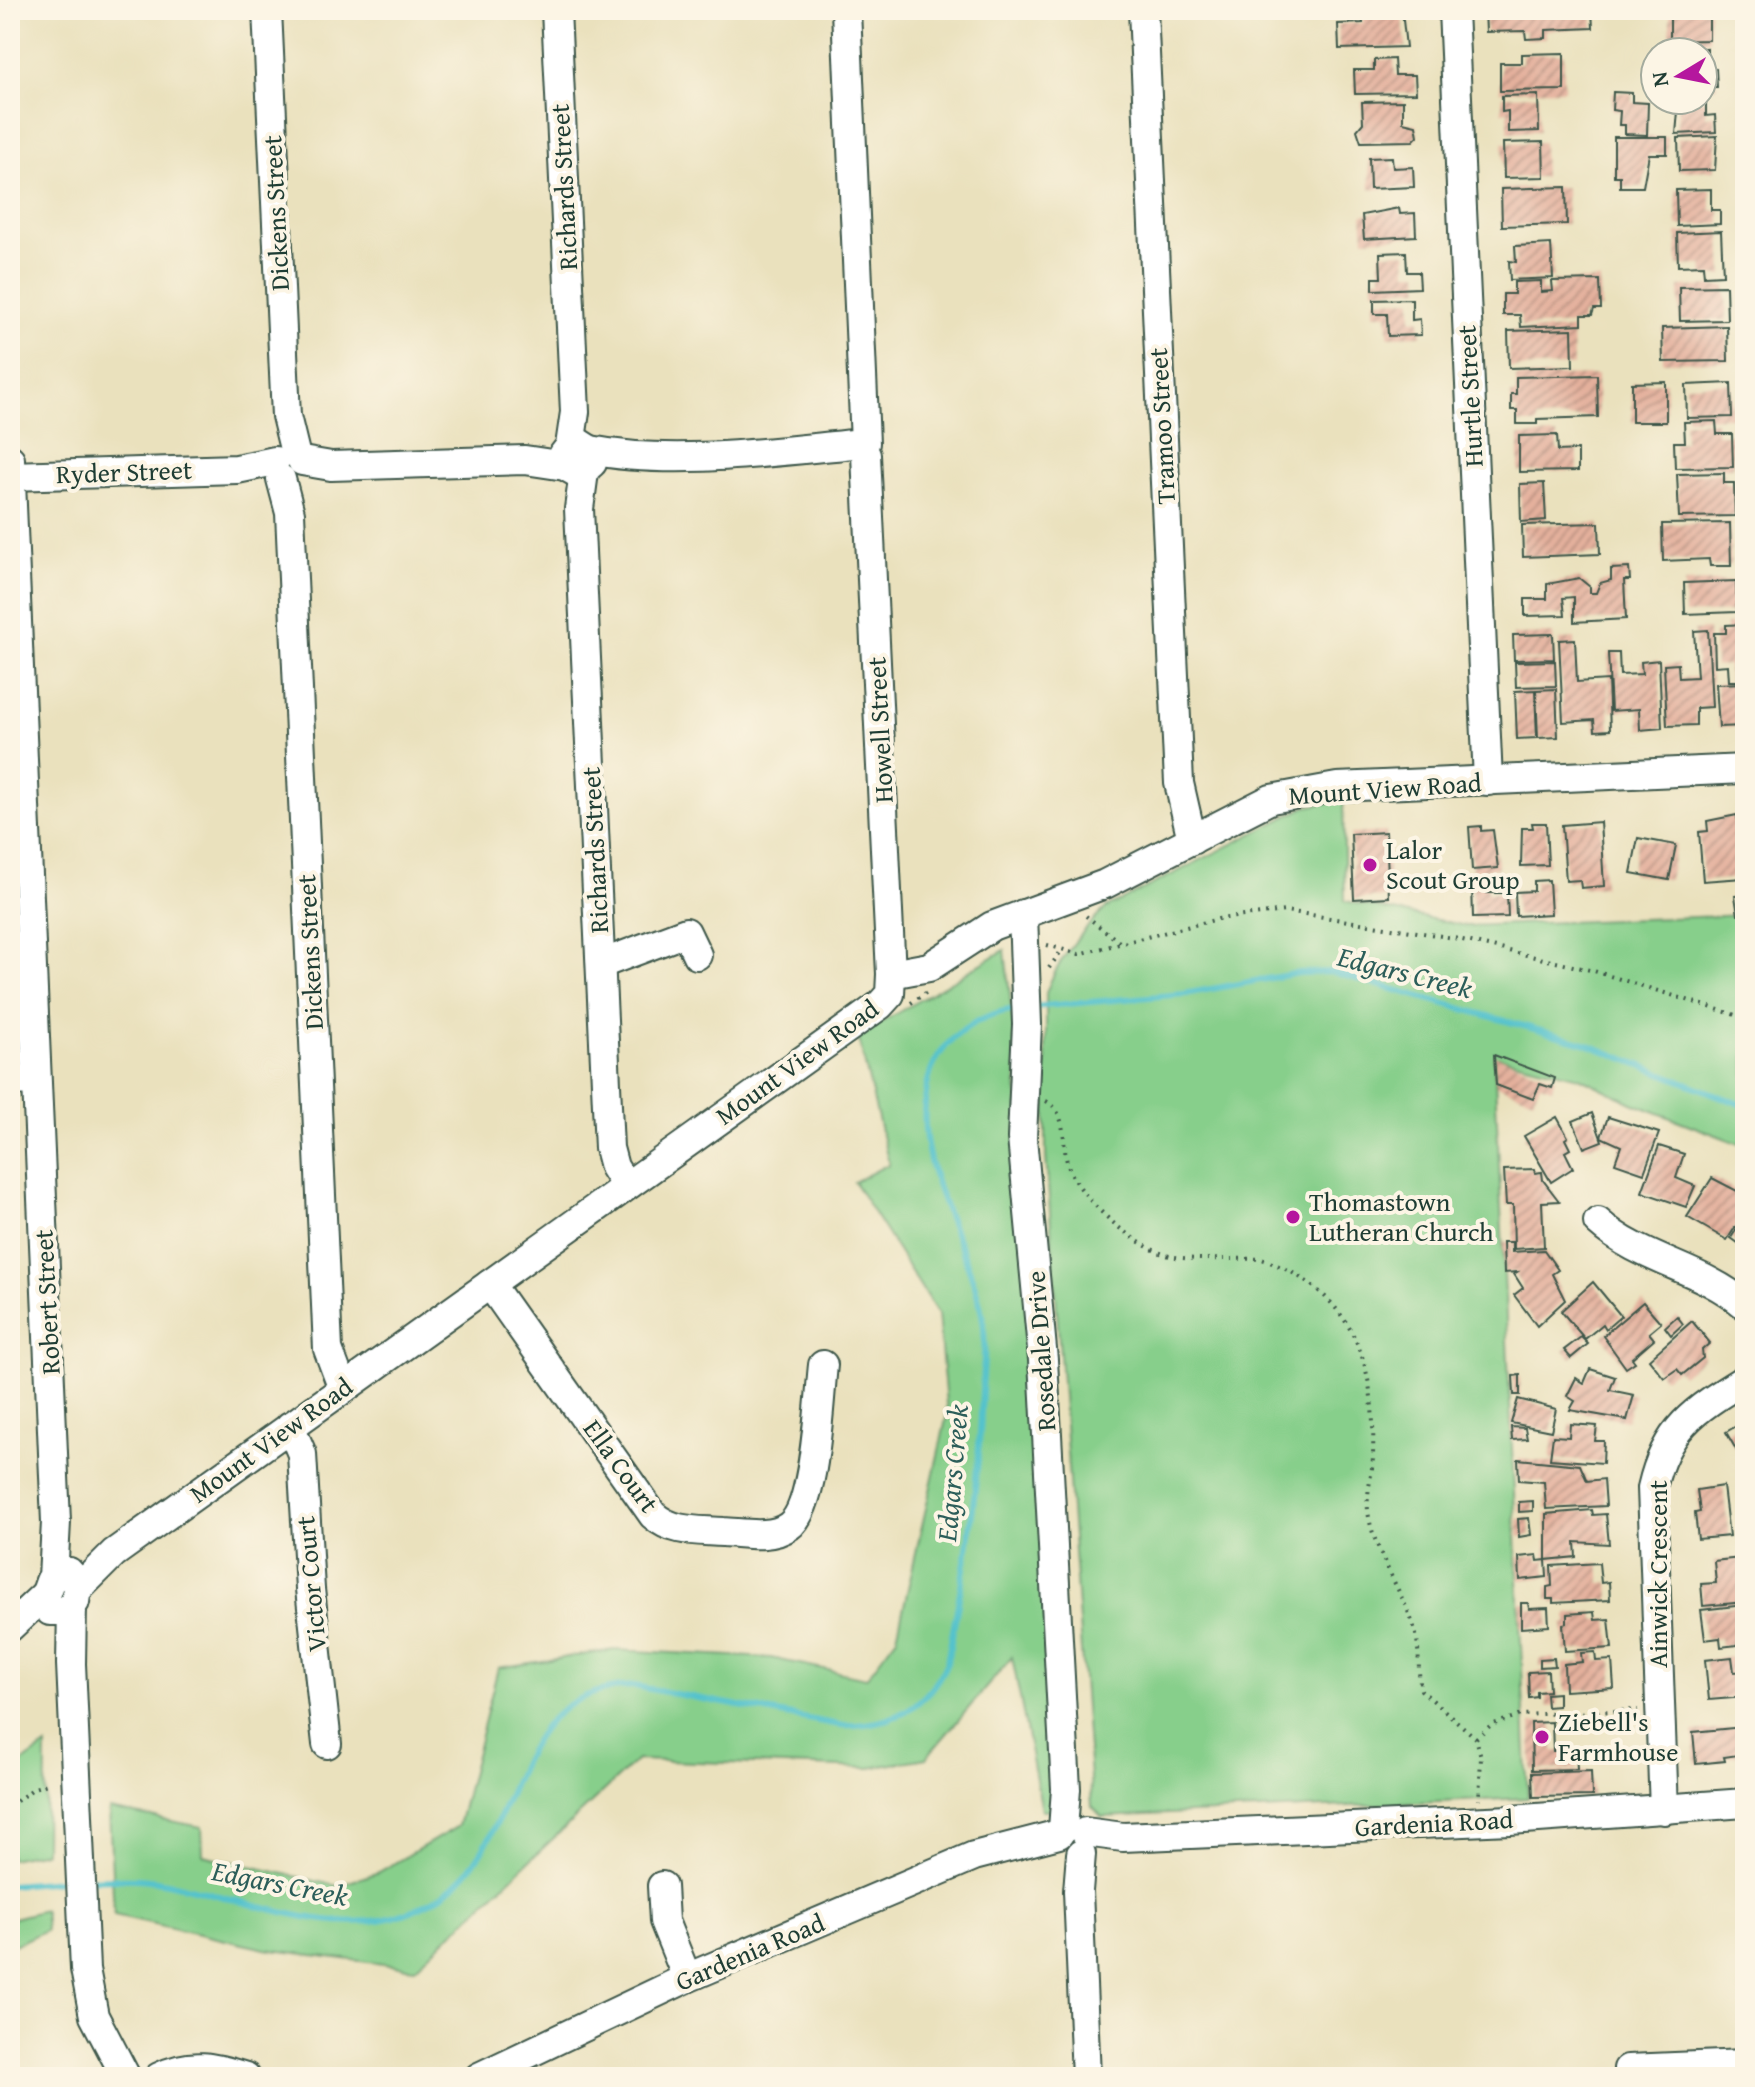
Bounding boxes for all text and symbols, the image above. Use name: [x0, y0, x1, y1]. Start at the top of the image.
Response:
north arrow: [1639, 36, 1719, 116]
text: N: [1642, 69, 1676, 89]
street label: Richards Street: [540, 103, 587, 271]
street label: Dickens Street: [252, 134, 299, 292]
street label: Hurtle Street: [1446, 324, 1493, 468]
street label: Tramoo Street: [1138, 347, 1185, 505]
street label: Ryder Street: [55, 450, 193, 493]
street label: Howell Street: [856, 656, 903, 804]
street label: Mount View Road: [1287, 762, 1483, 815]
street label: Richards Street: [571, 766, 618, 934]
place label: Lalor Scout Group: [1386, 830, 1519, 899]
marker: Lalor Scout Group: [1361, 856, 1379, 874]
street label: Dickens Street: [286, 873, 333, 1031]
water label: Edgars Creek: [1333, 935, 1477, 1008]
street label: Mount View Road: [707, 989, 886, 1134]
place label: Thomastown Lutheran Church: [1309, 1182, 1494, 1251]
marker: Thomastown Lutheran Church: [1284, 1208, 1302, 1226]
street label: Robert Street: [23, 1228, 70, 1376]
street label: Rosedale Drive: [1015, 1270, 1066, 1432]
street label: Mount View Road: [181, 1367, 360, 1512]
water label: Edgars Creek: [925, 1403, 978, 1544]
street label: Ella Court: [574, 1411, 669, 1521]
street label: Ainwick Crescent: [1638, 1480, 1677, 1668]
street label: Victor Court: [285, 1515, 336, 1654]
place label: Ziebell's Farmhouse: [1558, 1702, 1678, 1771]
marker: Ziebell's Farmhouse: [1533, 1728, 1551, 1746]
street label: Gardenia Road: [1354, 1799, 1514, 1846]
water label: Edgars Creek: [208, 1849, 352, 1916]
street label: Gardenia Road: [669, 1903, 830, 2000]

